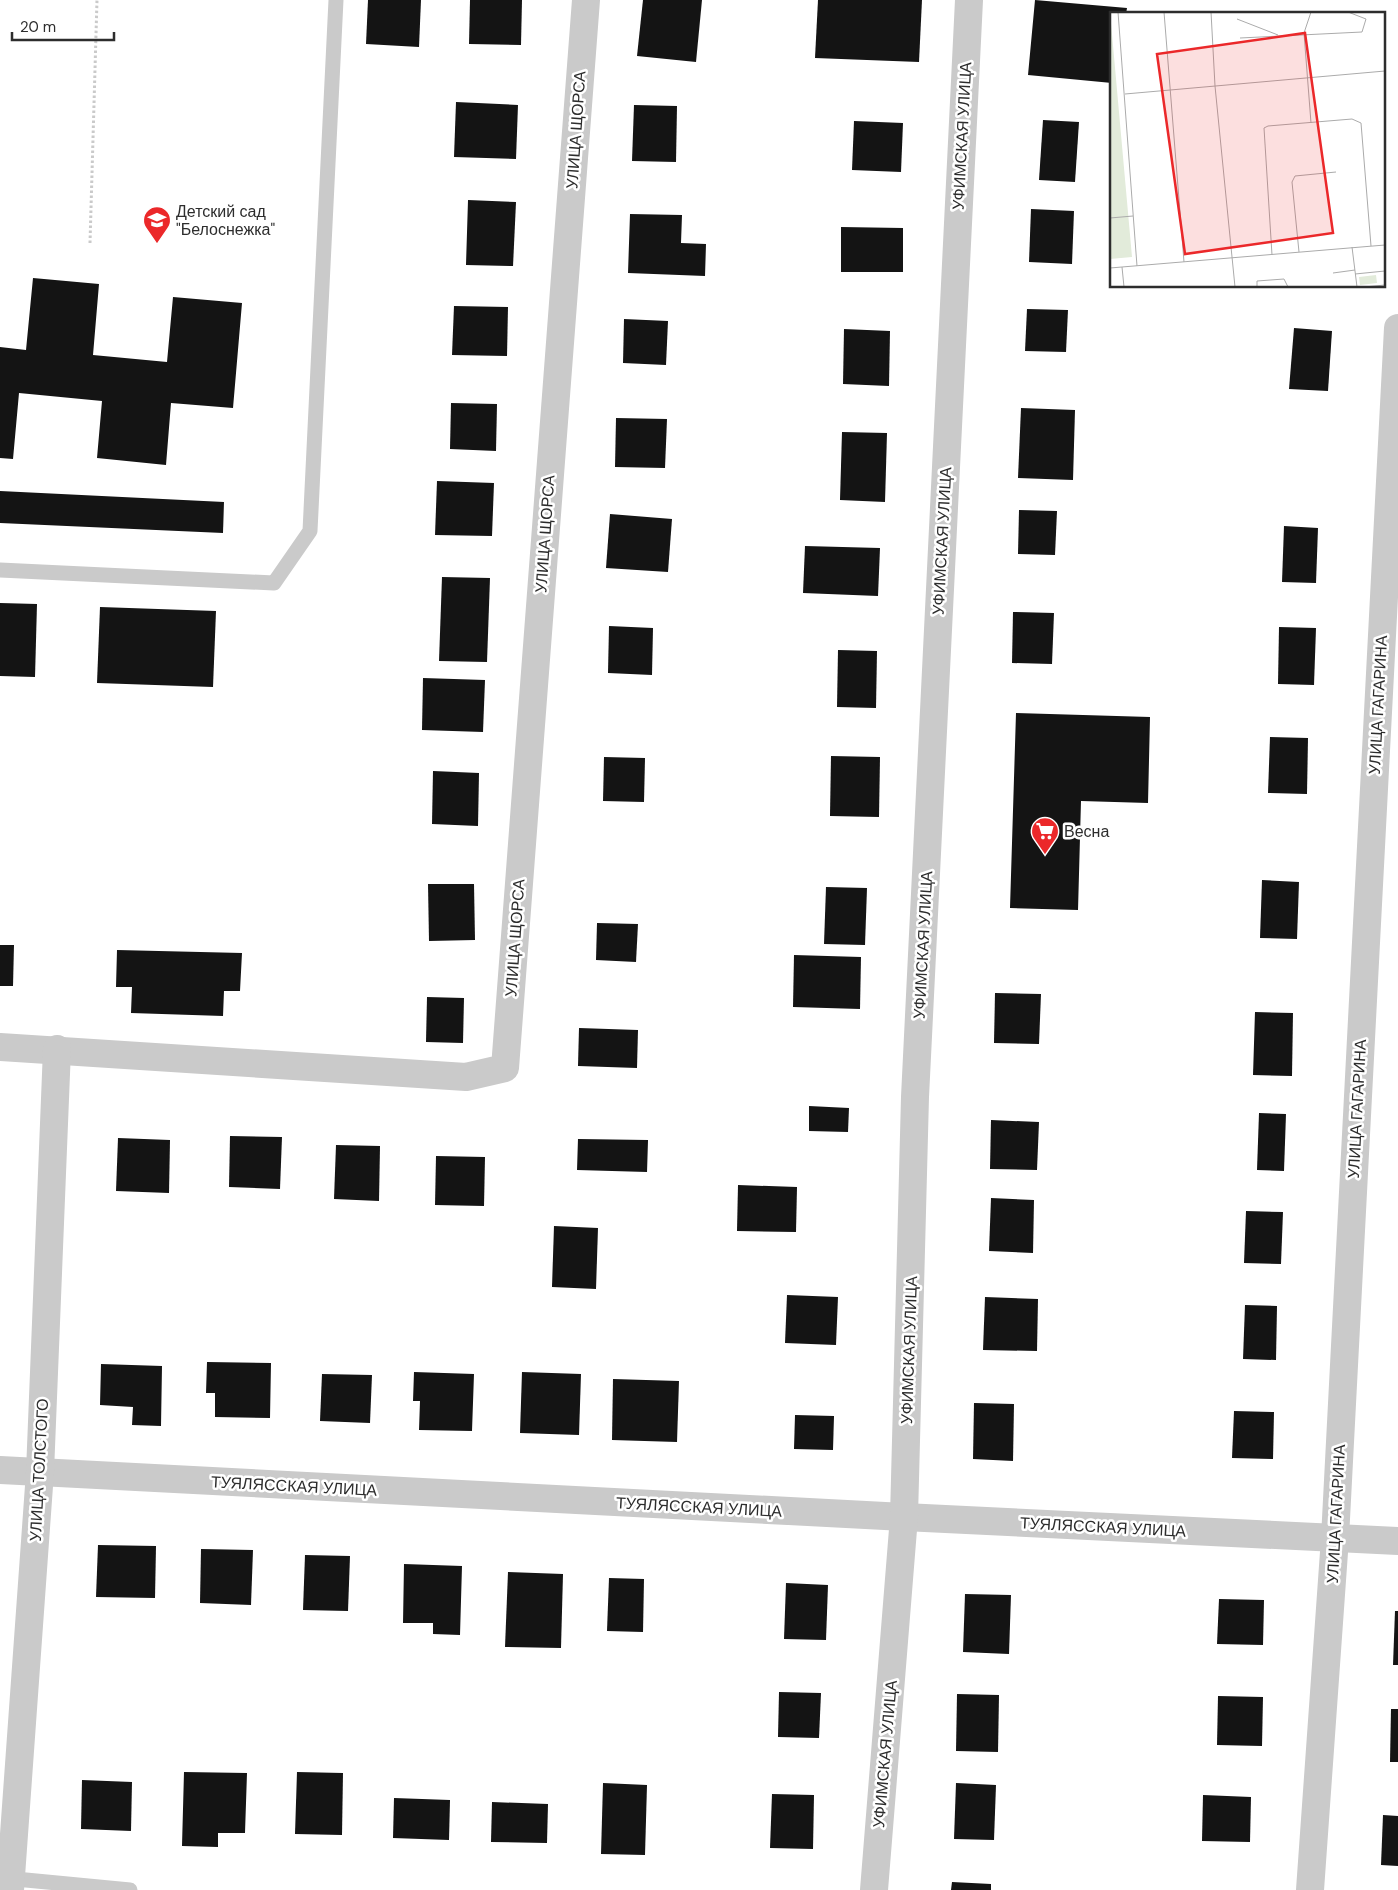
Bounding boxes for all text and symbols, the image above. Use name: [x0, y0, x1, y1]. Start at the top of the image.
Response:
scale bar: [12, 10, 115, 42]
inset map: [1110, 12, 1386, 288]
text: 20 m: [20, 17, 56, 37]
street label: УФИМСКАЯ УЛИЦА: [948, 61, 976, 211]
street label: УЛИЦА ЩОРСА: [561, 70, 591, 190]
place label: Детский сад "Белоснежка": [176, 201, 275, 240]
school or university icon: Детский сад "Белоснежка": [142, 205, 172, 244]
street label: УФИМСКАЯ УЛИЦА: [928, 466, 956, 616]
street label: УЛИЦА ЩОРСА: [530, 474, 560, 594]
street label: УЛИЦА ГАГАРИНА: [1364, 635, 1392, 775]
supermarket icon: Весна: [1030, 816, 1060, 855]
place label: Весна: [1064, 821, 1109, 842]
street label: УФИМСКАЯ УЛИЦА: [909, 870, 937, 1020]
street label: УЛИЦА ЩОРСА: [500, 878, 530, 998]
street label: УЛИЦА ГАГАРИНА: [1343, 1039, 1371, 1179]
street label: УФИМСКАЯ УЛИЦА: [896, 1275, 922, 1424]
street label: УЛИЦА ТОЛСТОГО: [25, 1398, 53, 1542]
street label: УЛИЦА ГАГАРИНА: [1322, 1444, 1350, 1584]
street label: ТУЯЛЯССКАЯ УЛИЦА: [210, 1471, 378, 1501]
street label: ТУЯЛЯССКАЯ УЛИЦА: [615, 1492, 783, 1522]
street label: ТУЯЛЯССКАЯ УЛИЦА: [1019, 1512, 1187, 1542]
street label: УФИМСКАЯ УЛИЦА: [868, 1679, 902, 1829]

